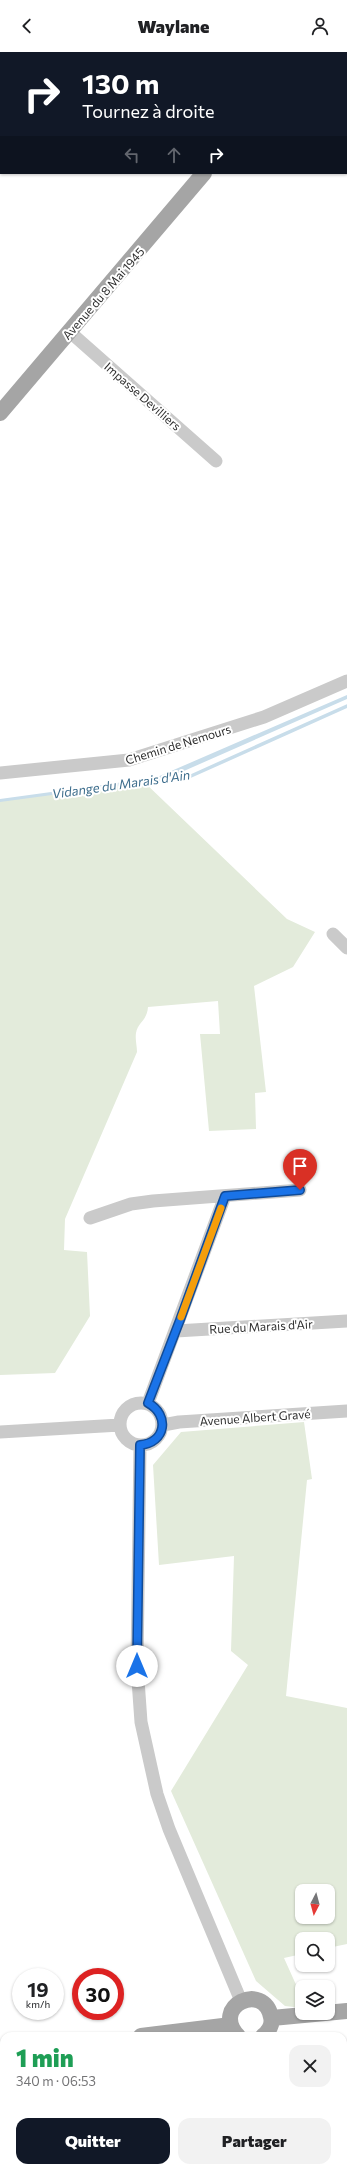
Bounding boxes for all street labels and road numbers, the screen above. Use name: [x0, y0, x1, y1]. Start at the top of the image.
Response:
street label: Avenue du 8 Mai 1945: [59, 244, 147, 342]
street label: Impasse Devilliers: [102, 359, 184, 433]
street label: Chemin de Nemours: [124, 721, 232, 767]
street label: Rue du Marais d'Air: [209, 1316, 313, 1336]
street label: Avenue Albert Gravé: [199, 1406, 311, 1428]

